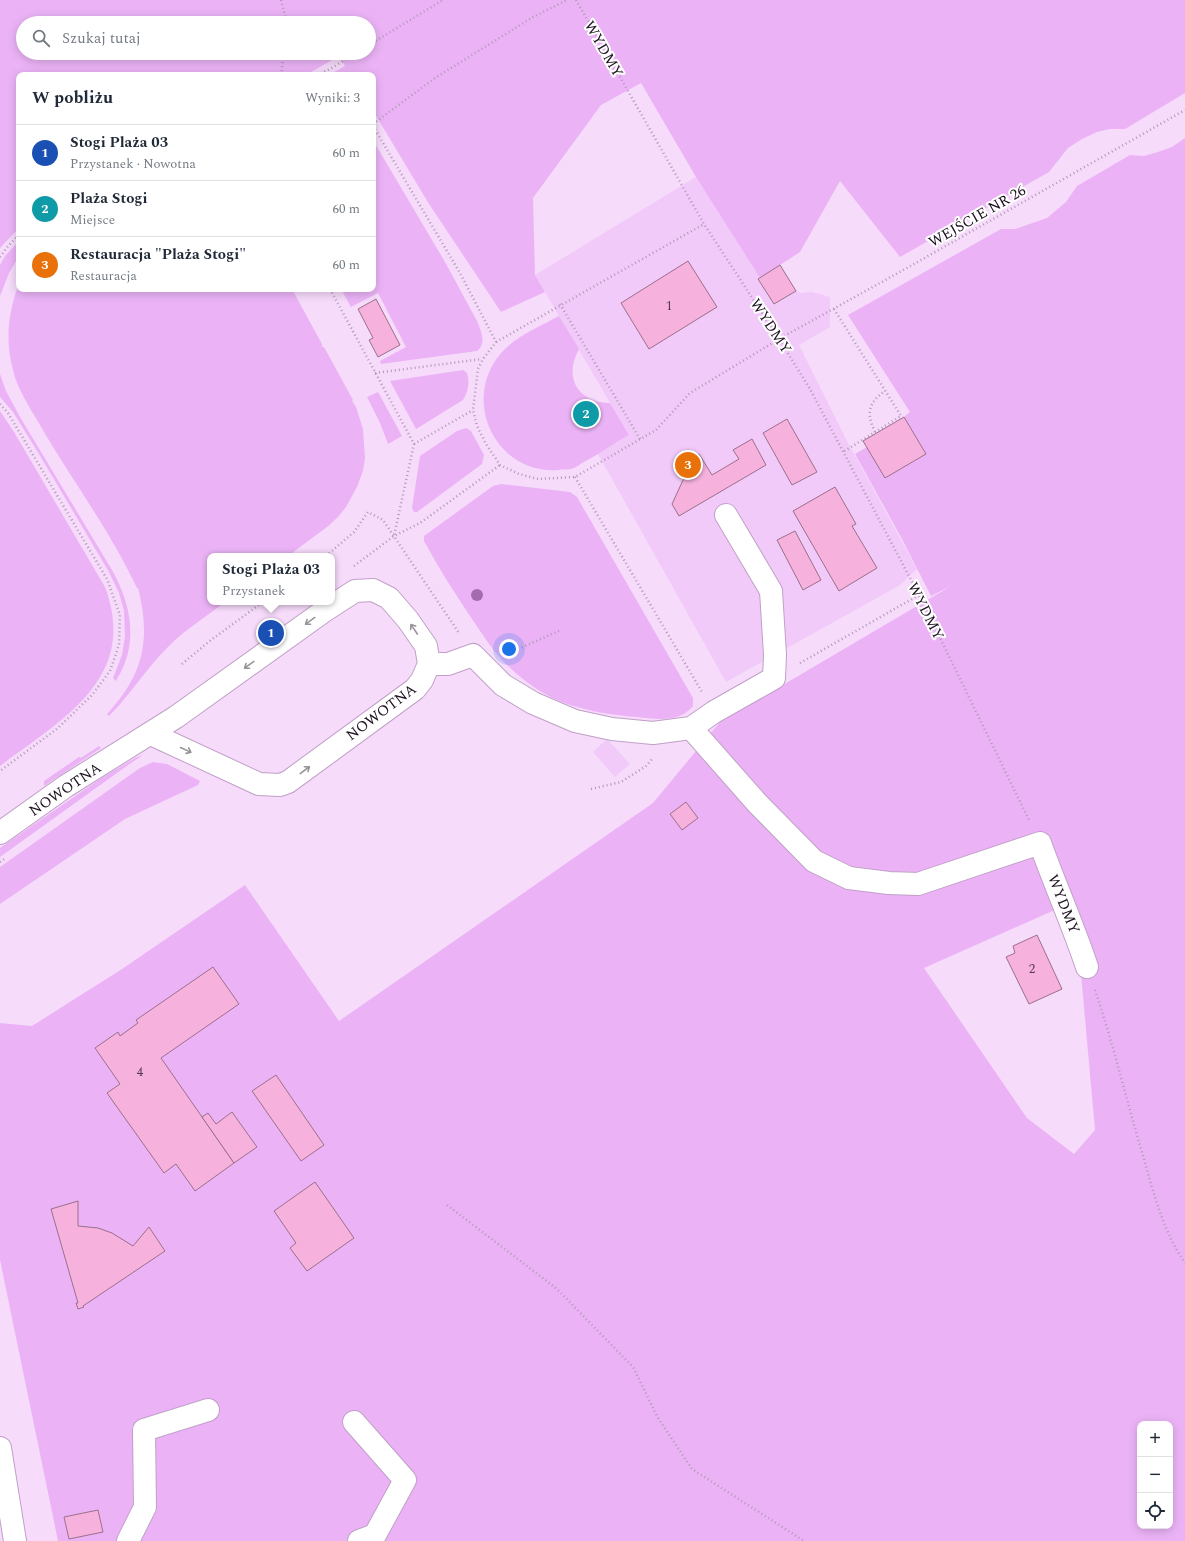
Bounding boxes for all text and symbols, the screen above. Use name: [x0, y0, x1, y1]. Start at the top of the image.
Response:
search box: [16, 16, 376, 60]
street label: WYDMY: [578, 17, 629, 82]
icon: search: [30, 27, 52, 49]
text: Szukaj tutaj: [62, 27, 141, 50]
text: W pobliżu: [32, 85, 113, 111]
text: Wyniki: 3: [305, 88, 360, 108]
text: Stogi Plaża 03: [70, 131, 168, 154]
text: 1: [41, 143, 49, 163]
text: 60 m: [333, 143, 360, 163]
text: Przystanek · Nowotna: [70, 154, 196, 174]
street label: WEJŚCIE NR 26: [924, 179, 1031, 254]
text: Plaża Stogi: [70, 187, 147, 210]
text: 2: [41, 199, 49, 219]
text: 60 m: [333, 199, 360, 219]
text: Miejsce: [70, 210, 115, 230]
text: Restauracja "Plaża Stogi": [70, 243, 246, 266]
text: 3: [41, 255, 49, 275]
text: 60 m: [333, 255, 360, 275]
text: Restauracja: [70, 266, 137, 286]
street label: WYDMY: [744, 294, 797, 359]
house number: 1: [666, 296, 672, 316]
pin: 2: [573, 399, 599, 429]
pin: 3: [675, 450, 701, 480]
popup: [207, 553, 335, 605]
text: Stogi Plaża 03: [222, 558, 320, 581]
street label: WYDMY: [901, 578, 950, 644]
text: Przystanek: [222, 581, 285, 601]
one-way arrow: [304, 617, 315, 625]
pin: 1: [258, 618, 284, 648]
one-way arrow: [410, 623, 418, 634]
your location: [499, 639, 519, 659]
one-way arrow: [243, 661, 254, 669]
street label: NOWOTNA: [341, 678, 421, 747]
one-way arrow: [180, 747, 192, 754]
street label: NOWOTNA: [24, 757, 106, 822]
one-way arrow: [299, 766, 310, 774]
street label: WYDMY: [1041, 871, 1086, 938]
house number: 2: [1029, 959, 1035, 979]
house number: 4: [137, 1062, 144, 1082]
map controls: [1137, 1421, 1173, 1529]
button: +: [1137, 1421, 1173, 1457]
button: −: [1137, 1457, 1173, 1493]
button: locate: [1137, 1493, 1173, 1529]

